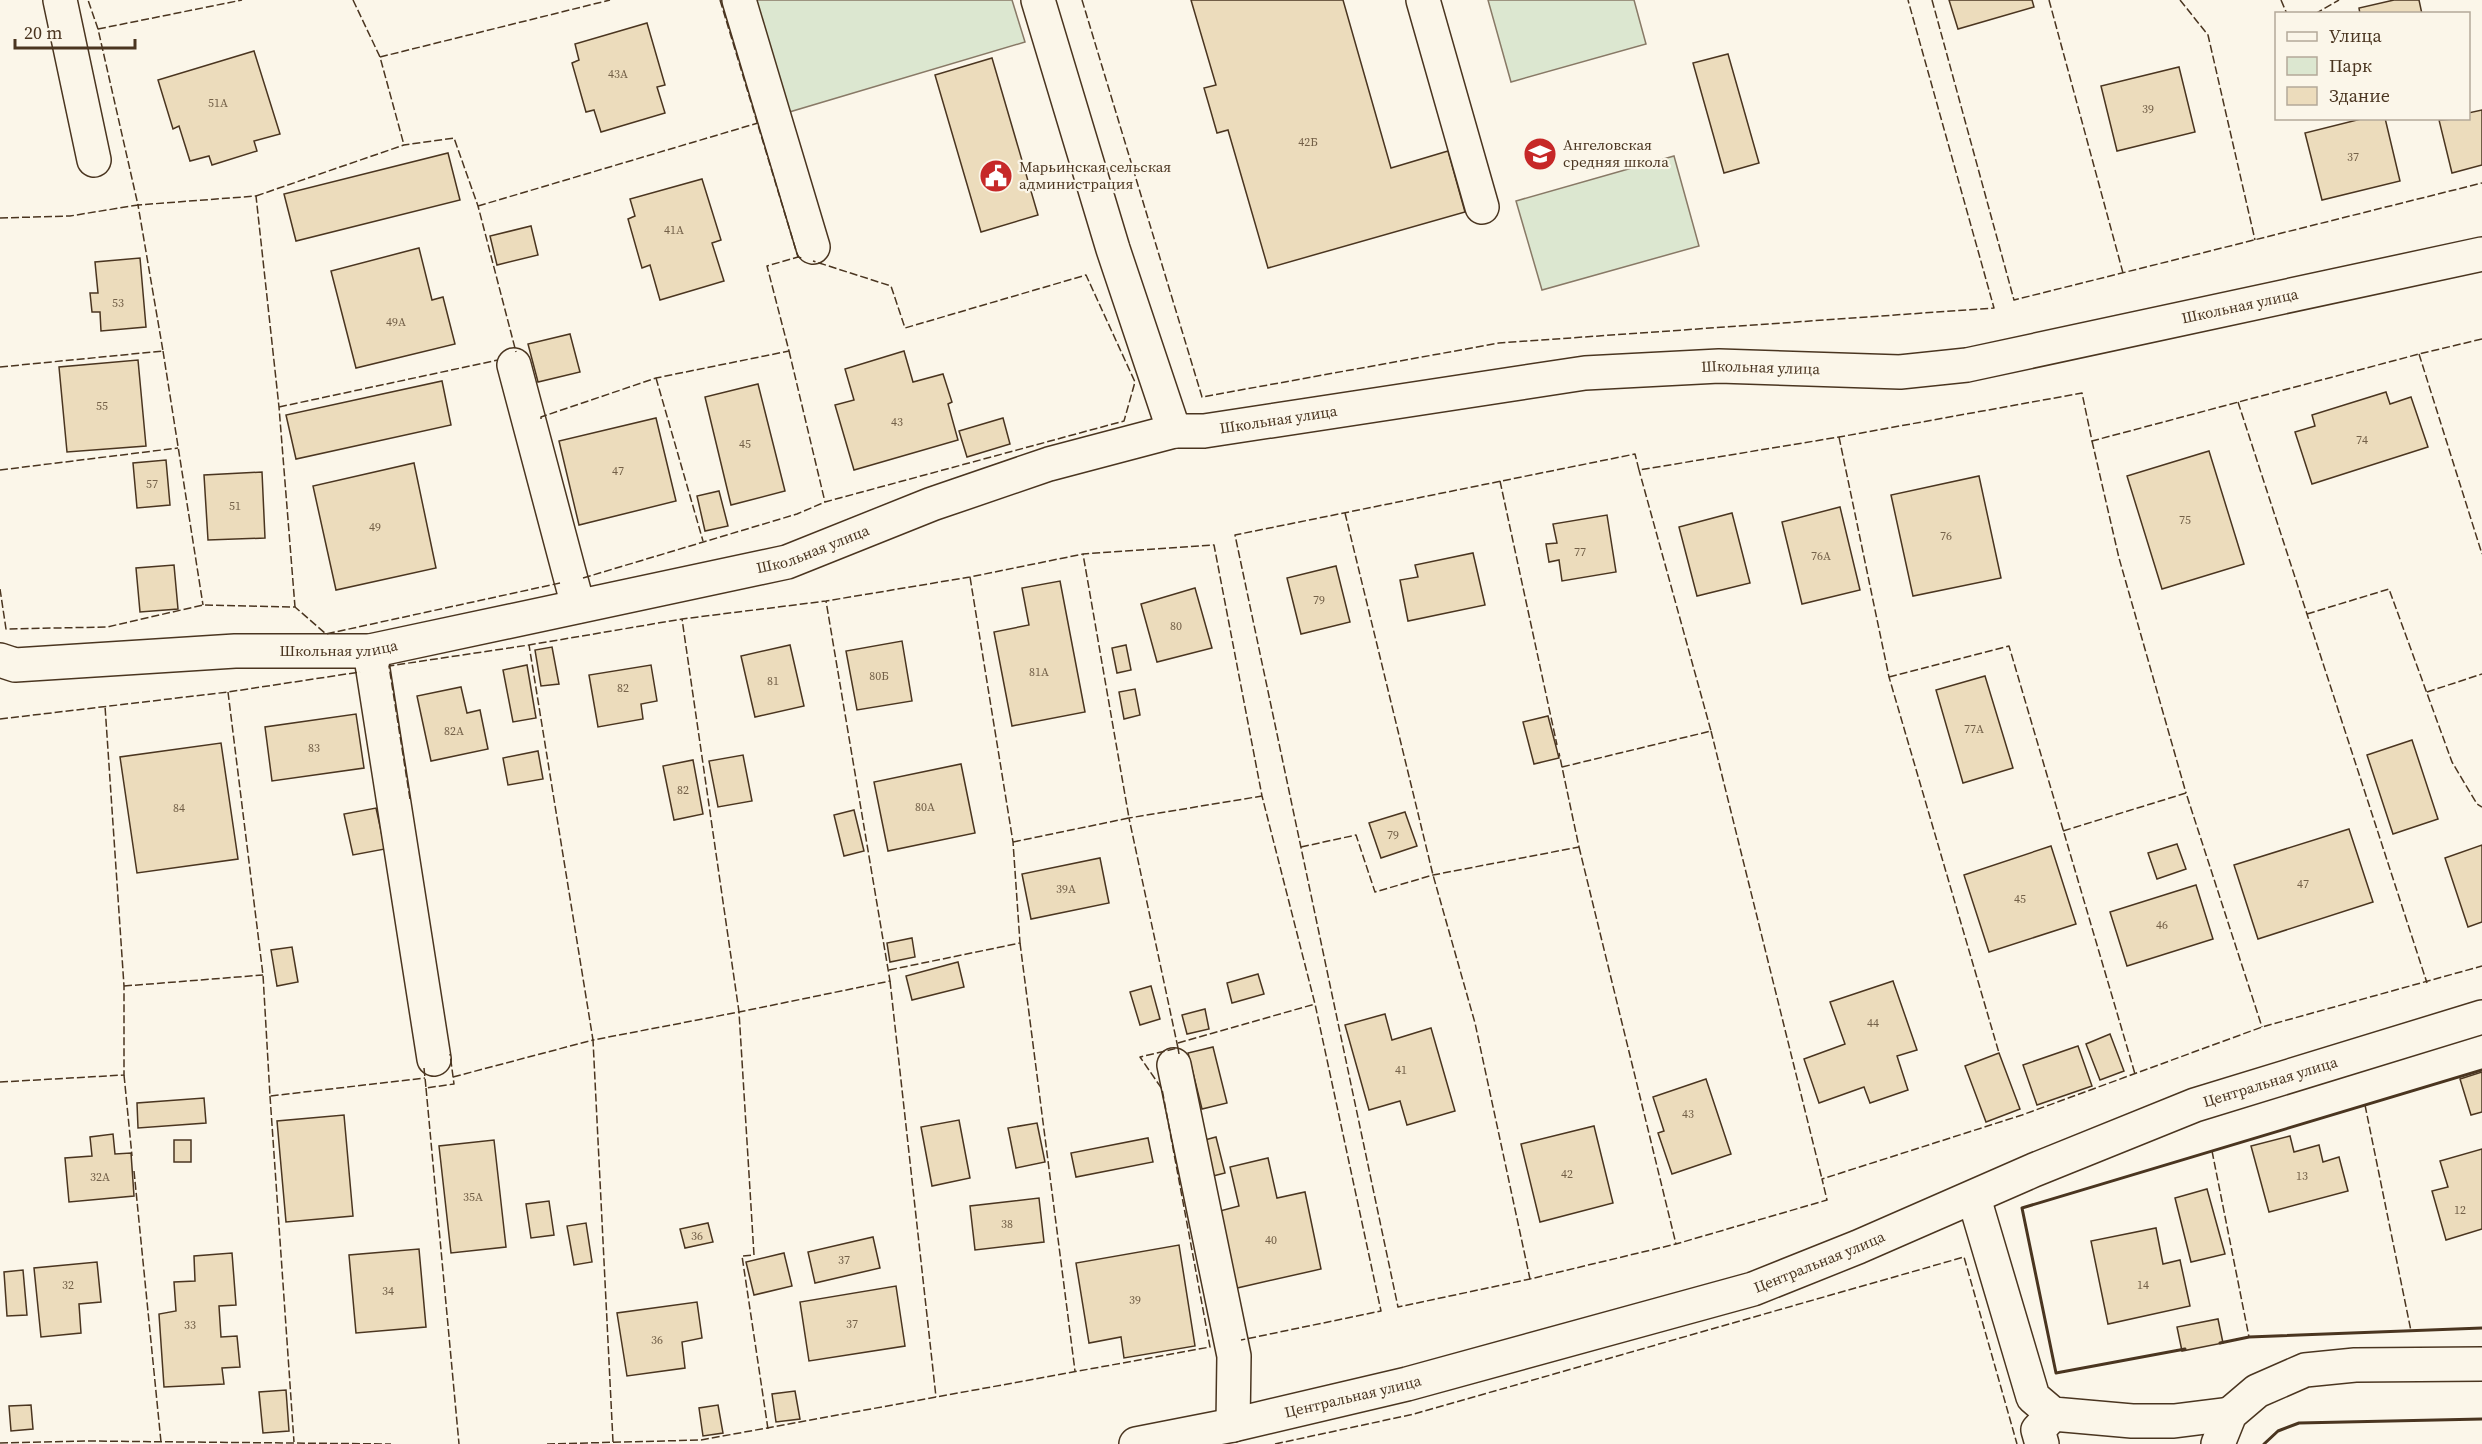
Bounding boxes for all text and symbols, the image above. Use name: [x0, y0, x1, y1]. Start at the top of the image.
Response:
scale bar: [15, 12, 135, 50]
legend: [2275, 12, 2470, 120]
text: 20 m: [24, 20, 62, 45]
text: Улица: [2329, 23, 2382, 48]
text: Парк: [2329, 53, 2372, 78]
house number: 43А: [608, 66, 628, 82]
text: Здание: [2329, 83, 2390, 108]
house number: 51А: [208, 95, 228, 111]
house number: 39: [2142, 101, 2154, 117]
house number: 42Б: [1298, 134, 1318, 150]
place label: Ангеловская средняя школа: [1563, 134, 1669, 172]
school or university icon: Ангеловская средняя школа: [1522, 136, 1558, 172]
house number: 37: [2347, 149, 2359, 165]
place label: Марьинская сельская администрация: [1019, 156, 1171, 194]
public building icon: Марьинская сельская администрация: [978, 158, 1014, 194]
house number: 41А: [664, 222, 684, 238]
street label: Школьная улица: [2180, 283, 2300, 328]
house number: 53: [112, 295, 124, 311]
house number: 49А: [386, 314, 406, 330]
street label: Школьная улица: [1701, 355, 1821, 379]
house number: 55: [96, 398, 108, 414]
street label: Школьная улица: [1218, 400, 1339, 438]
house number: 43: [891, 414, 903, 430]
house number: 74: [2356, 432, 2368, 448]
house number: 45: [739, 436, 751, 452]
house number: 47: [612, 463, 624, 479]
house number: 57: [146, 476, 158, 492]
house number: 51: [229, 498, 241, 514]
house number: 75: [2179, 512, 2191, 528]
house number: 49: [369, 519, 381, 535]
street label: Школьная улица: [754, 519, 872, 578]
house number: 76: [1940, 528, 1952, 544]
house number: 77: [1574, 544, 1586, 560]
house number: 76А: [1811, 548, 1831, 564]
house number: 79: [1313, 592, 1325, 608]
house number: 80: [1170, 618, 1182, 634]
street label: Школьная улица: [279, 634, 400, 661]
house number: 81А: [1029, 664, 1049, 680]
house number: 80Б: [869, 668, 889, 684]
house number: 81: [767, 673, 779, 689]
house number: 82: [617, 680, 629, 696]
house number: 77А: [1964, 721, 1984, 737]
house number: 82А: [444, 723, 464, 739]
house number: 83: [308, 740, 320, 756]
house number: 82: [677, 782, 689, 798]
house number: 80А: [915, 799, 935, 815]
house number: 84: [173, 800, 185, 816]
house number: 79: [1387, 827, 1399, 843]
house number: 47: [2297, 876, 2309, 892]
house number: 39А: [1056, 881, 1076, 897]
house number: 45: [2014, 891, 2026, 907]
house number: 46: [2156, 917, 2168, 933]
house number: 44: [1867, 1015, 1879, 1031]
street label: Центральная улица: [2200, 1051, 2340, 1112]
house number: 41: [1395, 1062, 1407, 1078]
house number: 43: [1682, 1106, 1694, 1122]
house number: 42: [1561, 1166, 1573, 1182]
house number: 13: [2296, 1168, 2308, 1184]
house number: 32А: [90, 1169, 110, 1185]
house number: 35А: [463, 1189, 483, 1205]
house number: 12: [2454, 1202, 2466, 1218]
house number: 38: [1001, 1216, 1013, 1232]
street label: Центральная улица: [1750, 1225, 1888, 1298]
house number: 36: [691, 1228, 703, 1244]
house number: 40: [1265, 1232, 1277, 1248]
house number: 37: [838, 1252, 850, 1268]
house number: 32: [62, 1277, 74, 1293]
house number: 14: [2137, 1277, 2149, 1293]
house number: 34: [382, 1283, 394, 1299]
house number: 39: [1129, 1292, 1141, 1308]
house number: 37: [846, 1316, 858, 1332]
house number: 33: [184, 1317, 196, 1333]
house number: 36: [651, 1332, 663, 1348]
street label: Центральная улица: [1282, 1370, 1424, 1423]

